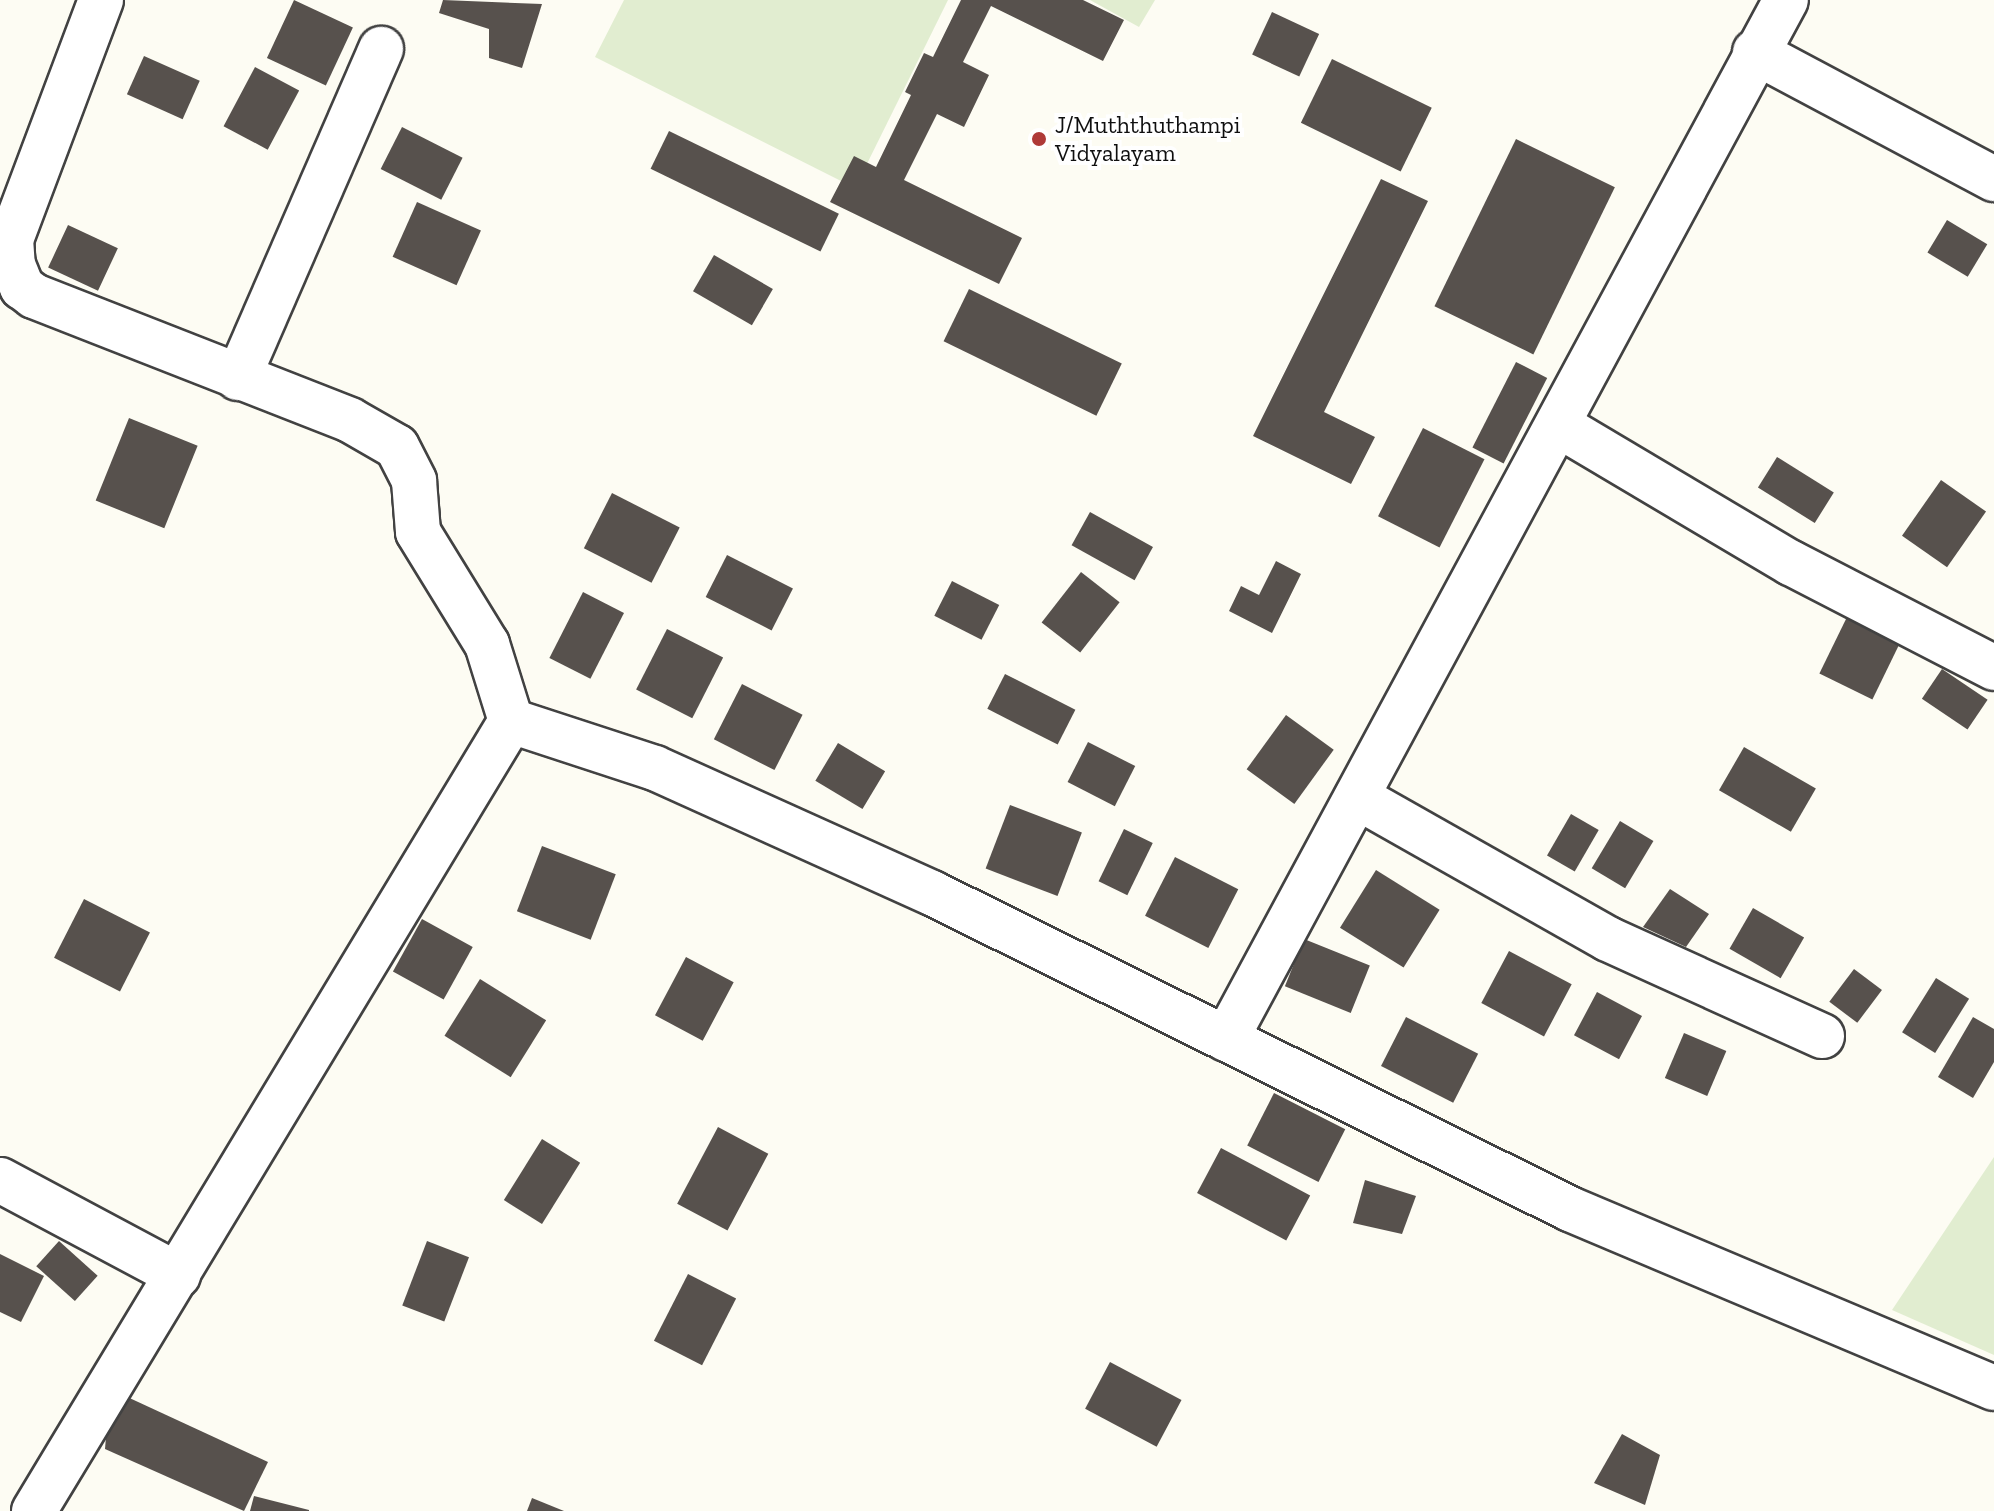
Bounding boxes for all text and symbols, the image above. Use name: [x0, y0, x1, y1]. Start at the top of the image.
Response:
place label: J/Muththuthampi Vidyalayam: [1055, 111, 1240, 167]
marker: J/Muththuthampi Vidyalayam: [1030, 130, 1048, 148]

